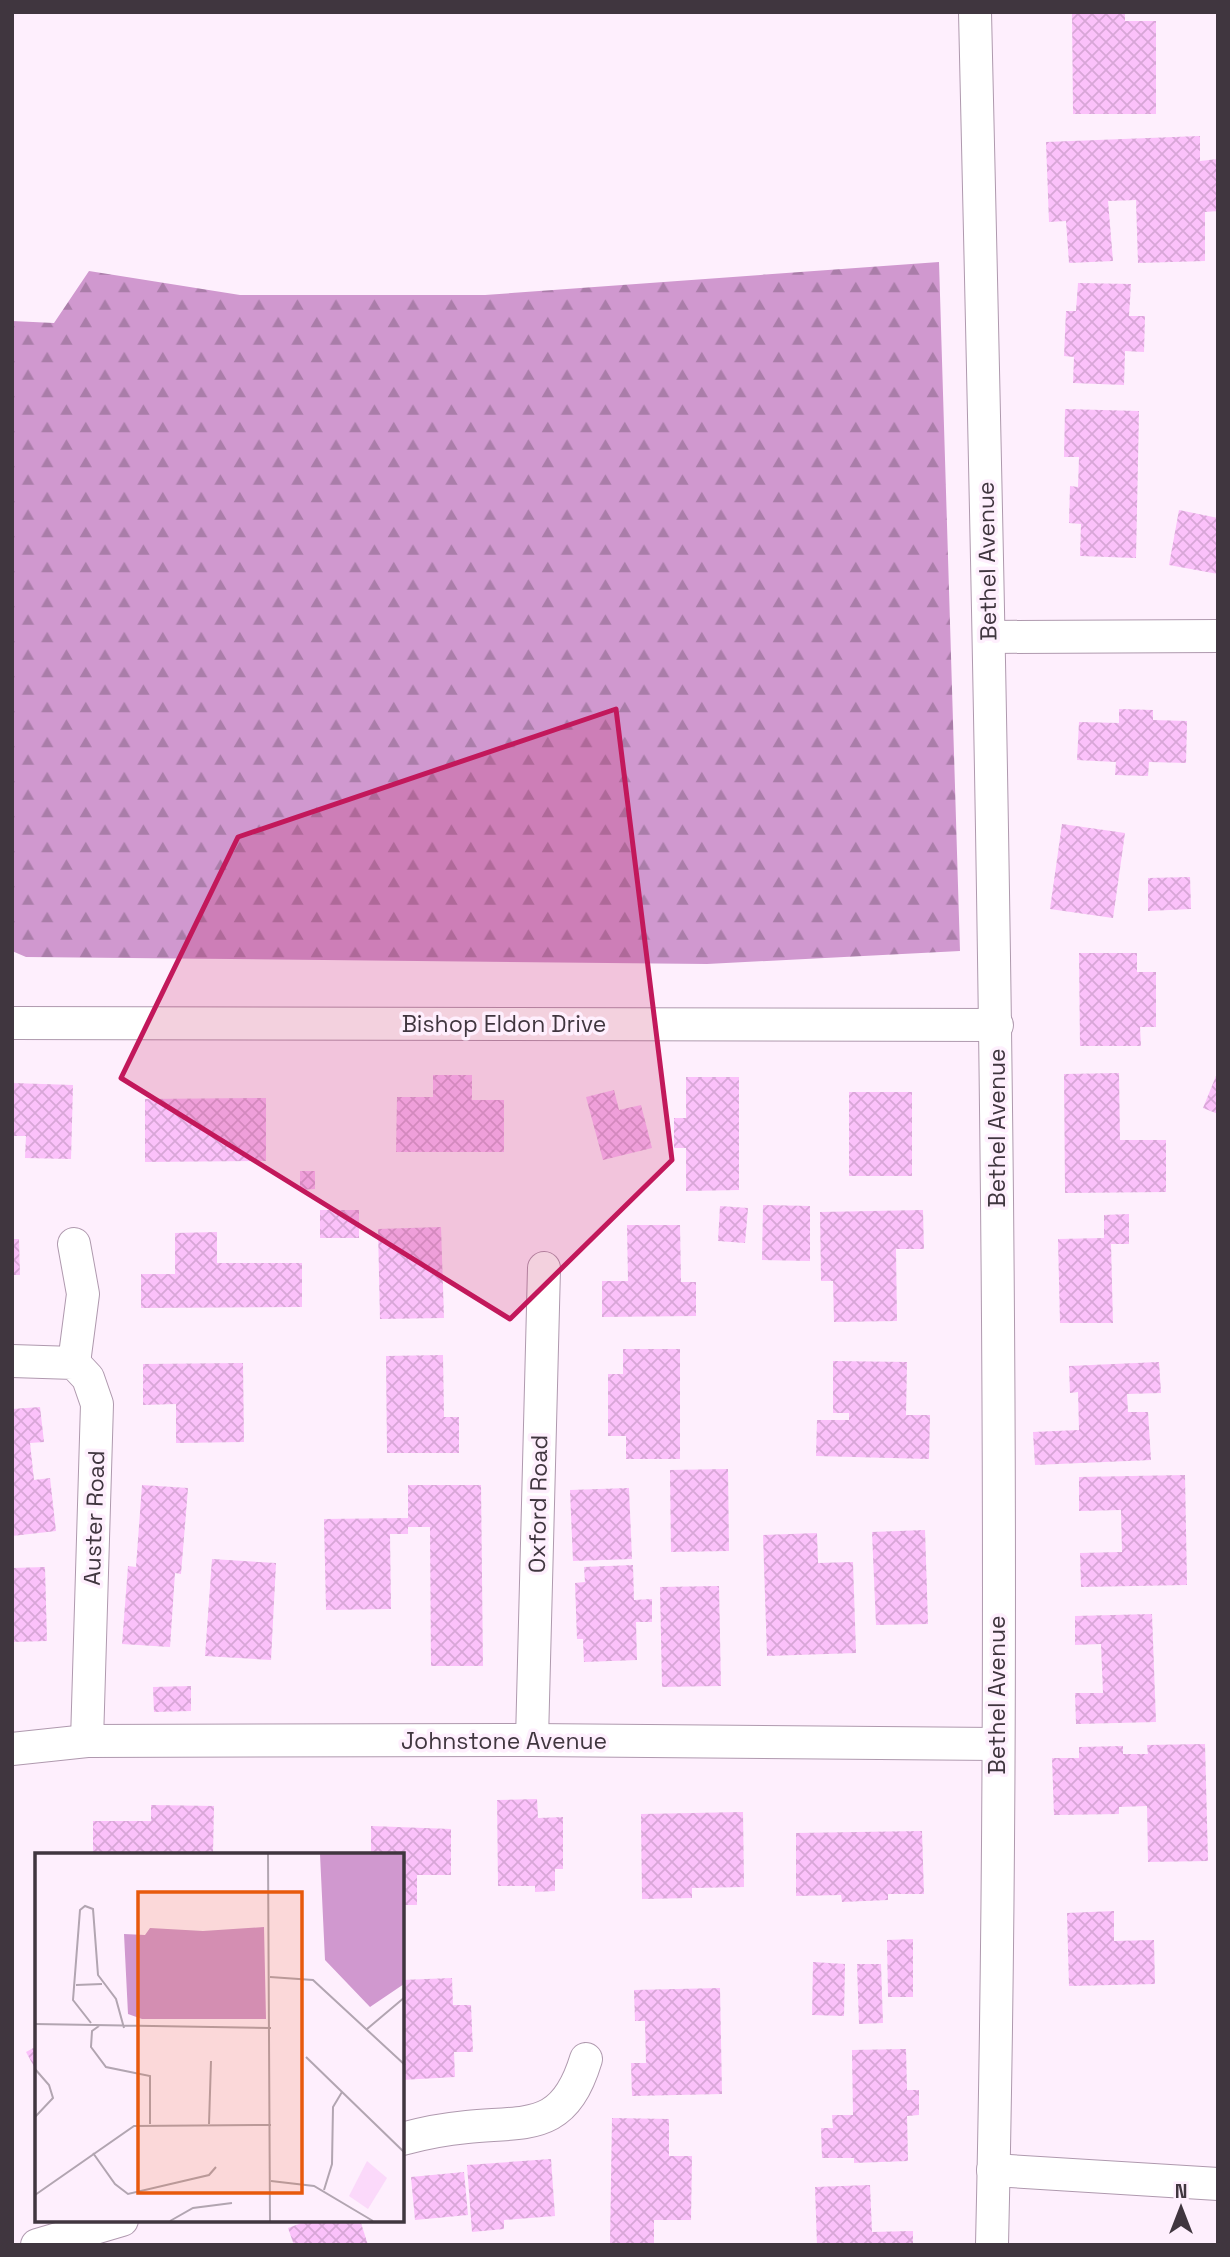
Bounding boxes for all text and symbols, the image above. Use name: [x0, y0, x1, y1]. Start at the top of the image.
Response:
street label: Bethel Avenue: [971, 481, 1003, 641]
street label: Bishop Eldon Drive: [402, 1009, 606, 1039]
street label: Bethel Avenue: [982, 1048, 1012, 1208]
street label: Oxford Road: [522, 1435, 554, 1573]
street label: Auster Road: [77, 1450, 111, 1586]
street label: Bethel Avenue: [982, 1615, 1012, 1775]
street label: Johnstone Avenue: [401, 1726, 607, 1756]
inset map: [35, 1853, 404, 2222]
north arrow: [1146, 2173, 1216, 2243]
text: N: [1175, 2179, 1187, 2204]

